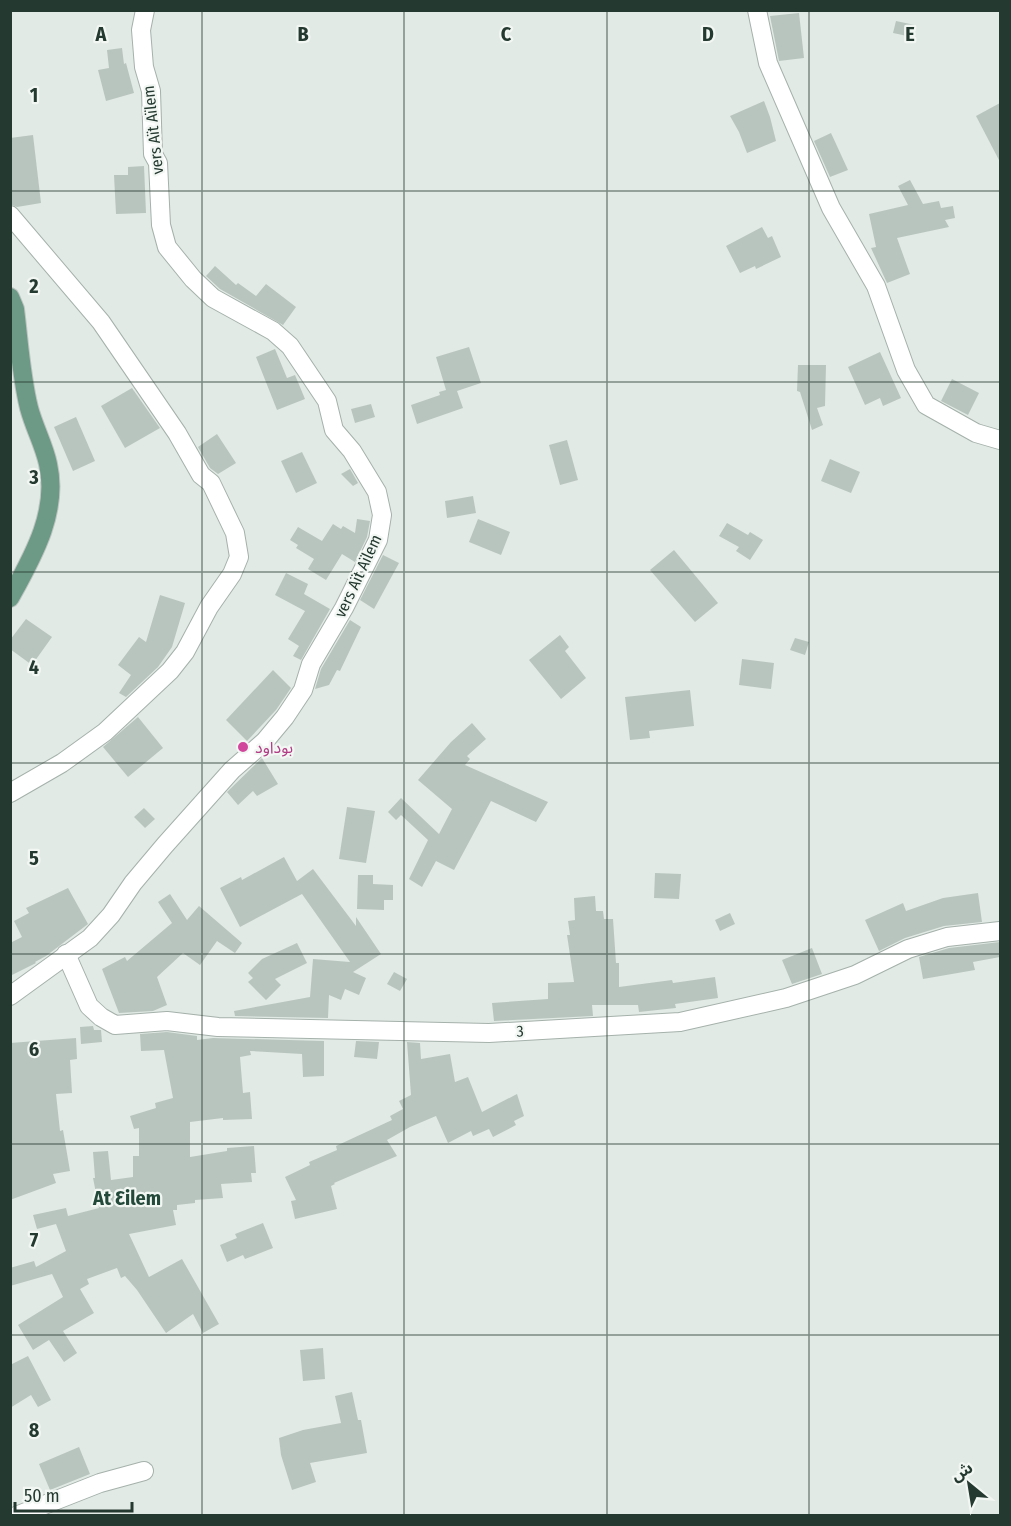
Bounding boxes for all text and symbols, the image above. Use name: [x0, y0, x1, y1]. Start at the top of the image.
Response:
text: A: [95, 22, 108, 46]
text: B: [297, 22, 309, 46]
text: C: [501, 22, 512, 46]
text: D: [702, 22, 714, 46]
text: E: [905, 22, 915, 46]
text: 1: [30, 83, 38, 107]
street label: vers Aït Aïlem: [139, 85, 167, 175]
text: 2: [28, 274, 39, 298]
text: 3: [28, 465, 39, 489]
street label: vers Aït Aïlem: [331, 532, 385, 620]
text: 4: [29, 655, 39, 679]
place label: بوداود: [255, 738, 293, 757]
marker: بوداود: [236, 740, 250, 754]
text: 5: [29, 846, 39, 870]
street label: 3: [516, 1021, 524, 1041]
text: 6: [29, 1037, 39, 1061]
district label: At Ɛilem: [92, 1186, 161, 1210]
text: 7: [30, 1228, 39, 1252]
text: 8: [29, 1418, 40, 1442]
north arrow: [939, 1454, 999, 1514]
text: ش: [948, 1458, 976, 1485]
scale bar: [15, 1475, 132, 1513]
text: 50 m: [24, 1485, 60, 1507]

